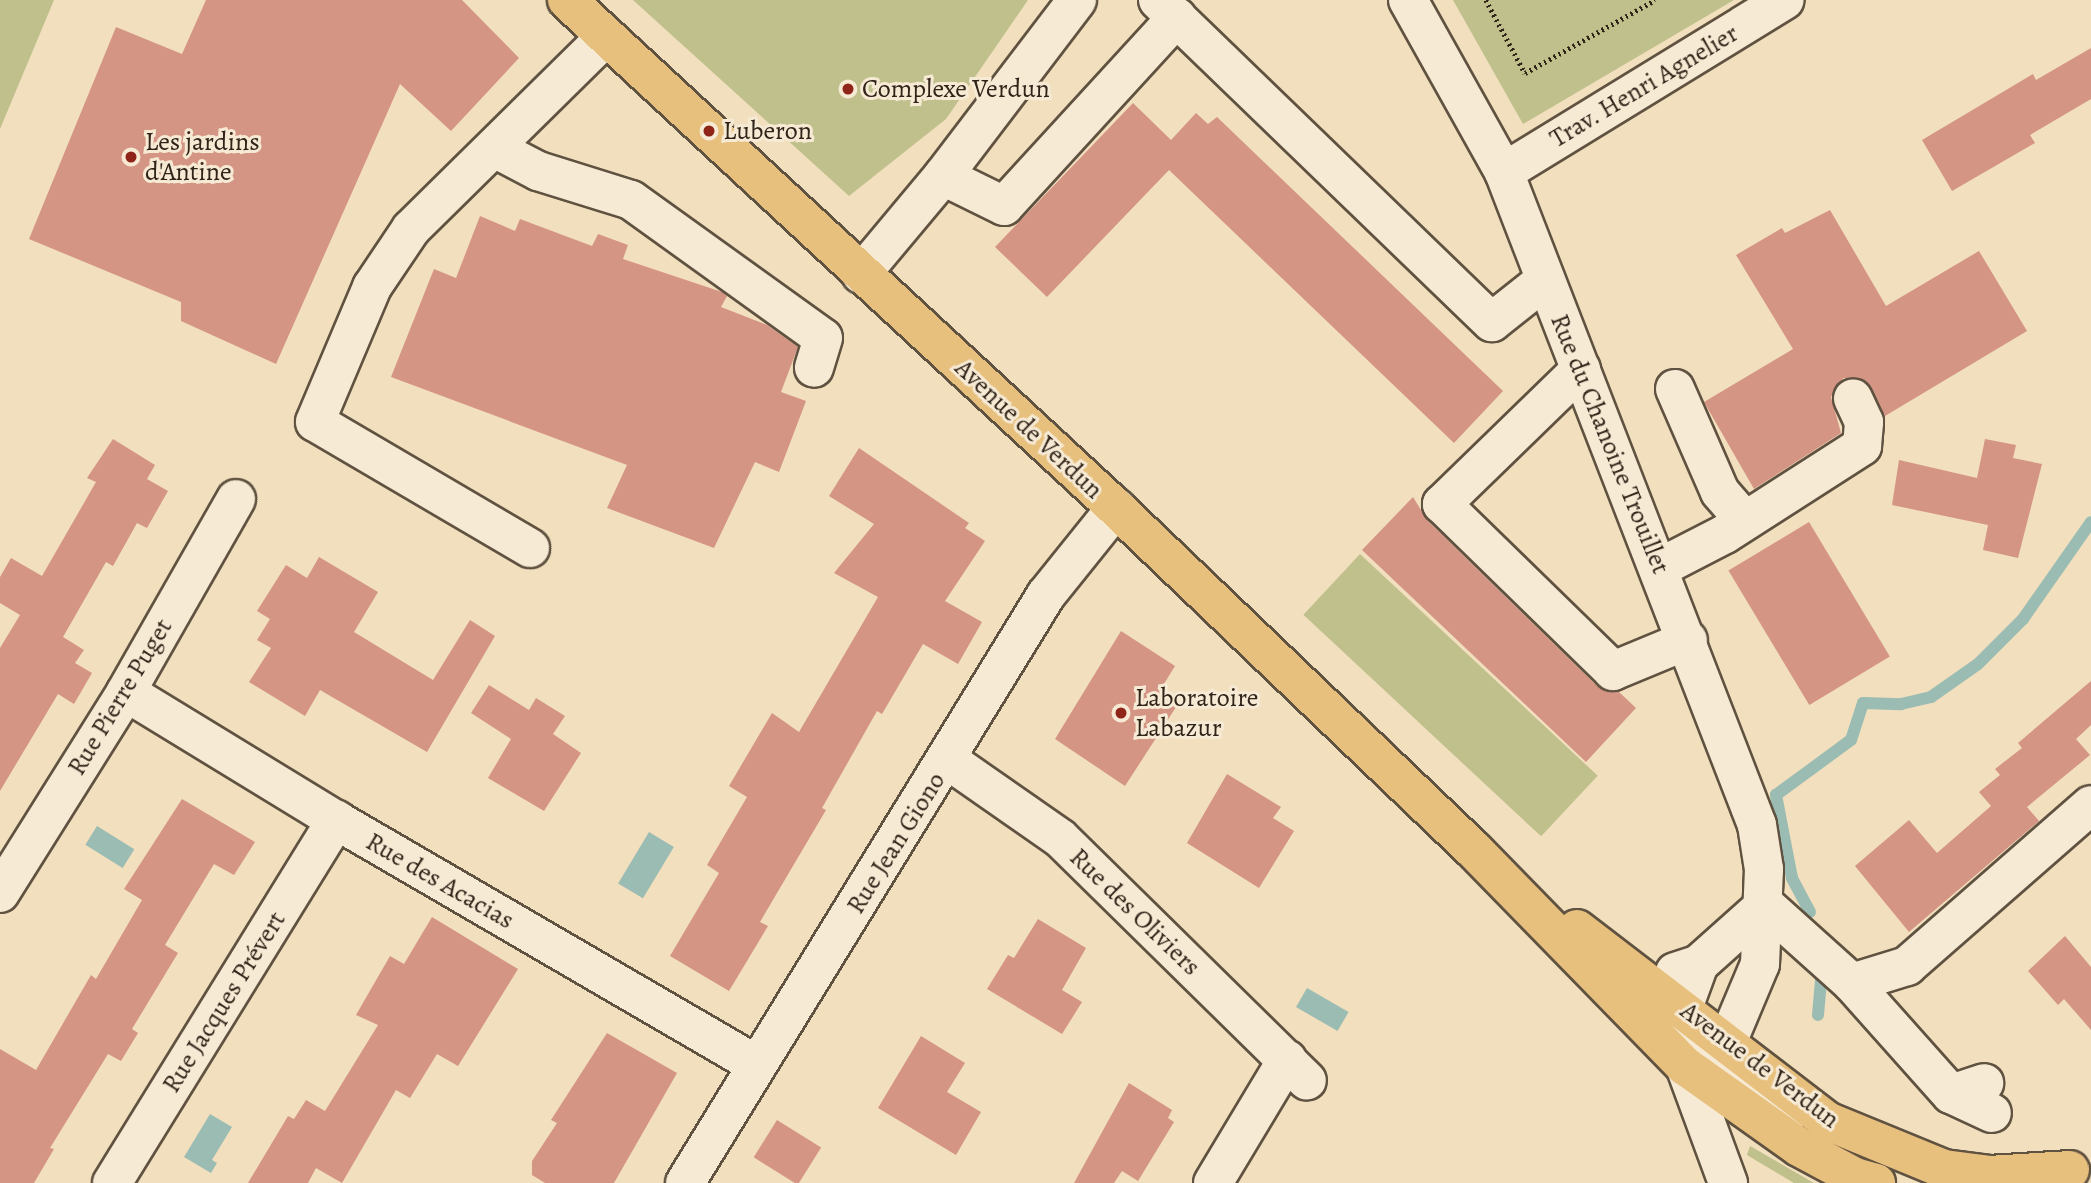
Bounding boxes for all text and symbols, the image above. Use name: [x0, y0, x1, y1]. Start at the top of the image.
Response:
street label: Trav. Henri Agnelier: [1544, 17, 1744, 155]
place label: Complexe Verdun: [862, 73, 1050, 105]
marker: Complexe Verdun: [840, 81, 856, 97]
place label: Luberon: [723, 115, 812, 147]
marker: Luberon: [701, 123, 717, 139]
place label: Les jardins d'Antine: [145, 126, 260, 188]
marker: Les jardins d'Antine: [123, 149, 139, 165]
street label: Rue du Chanoine Trouillet: [1544, 310, 1676, 578]
street label: Avenue de Verdun: [949, 353, 1109, 505]
street label: Rue Pierre Puget: [61, 613, 179, 781]
place label: Laboratoire Labazur: [1135, 682, 1258, 744]
marker: Laboratoire Labazur: [1113, 705, 1129, 721]
street label: Rue Jean Giono: [840, 767, 952, 919]
street label: Rue des Acacias: [360, 826, 520, 936]
street label: Rue des Oliviers: [1063, 842, 1207, 982]
street label: Rue Jacques Prévert: [156, 906, 292, 1098]
street label: Avenue de Verdun: [1674, 995, 1846, 1135]

